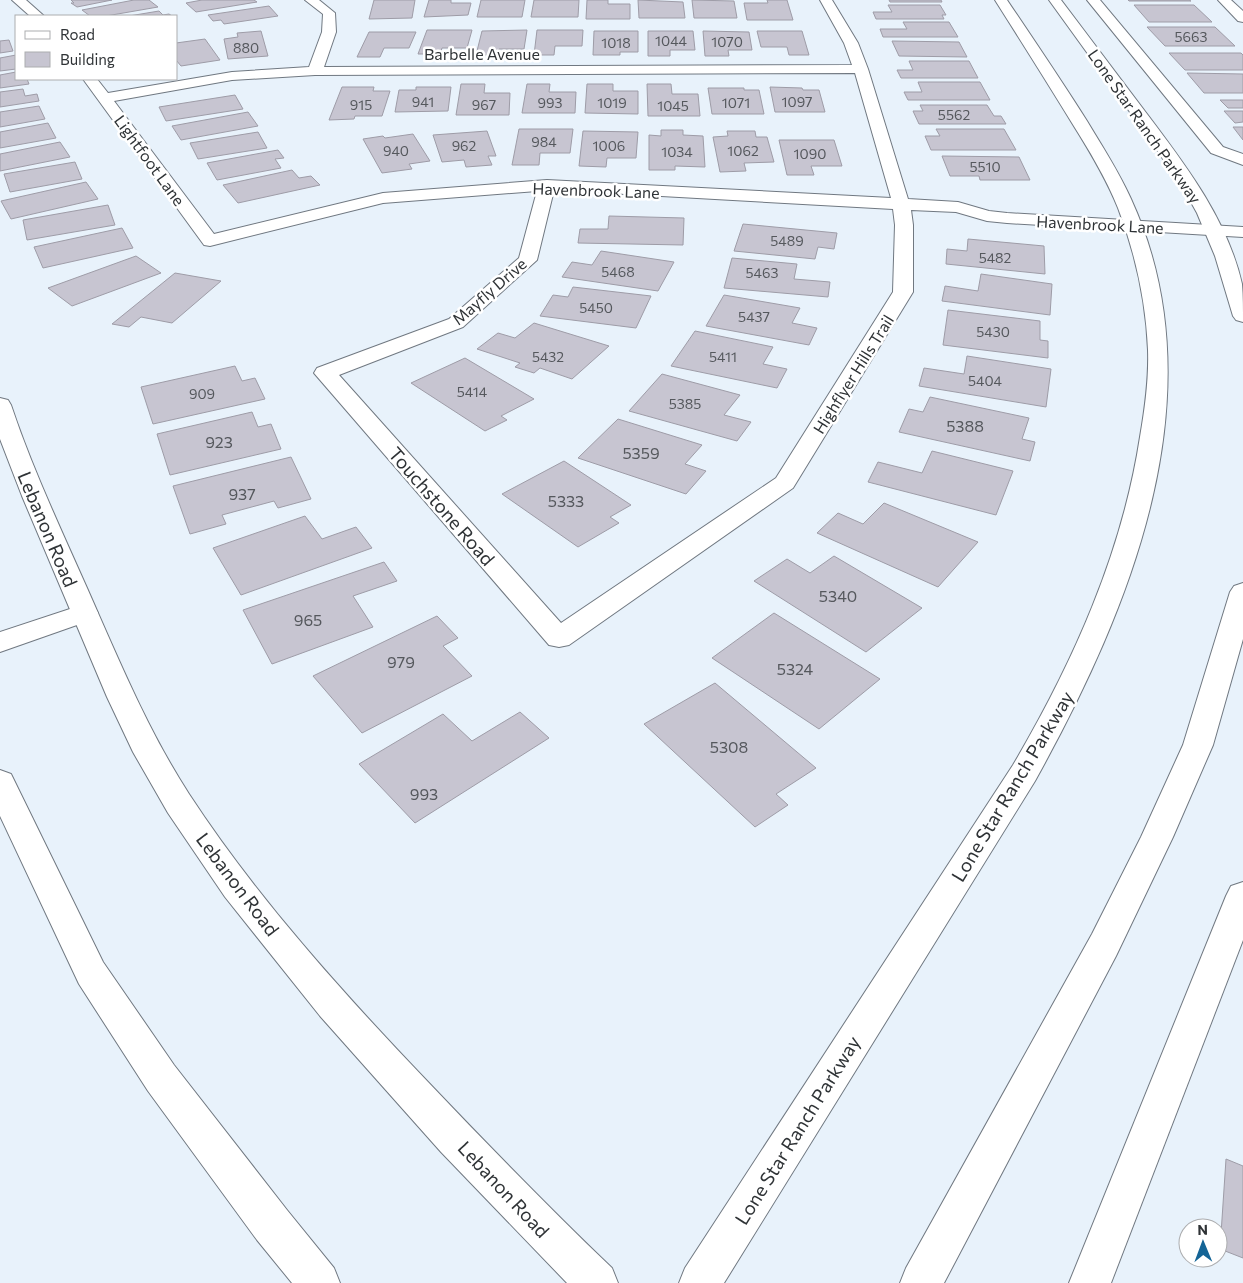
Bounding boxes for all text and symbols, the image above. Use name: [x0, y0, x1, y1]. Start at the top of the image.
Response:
legend: [15, 15, 178, 80]
text: Road: [60, 25, 95, 43]
house number: 5663: [1175, 28, 1208, 45]
house number: 1044: [655, 32, 688, 49]
house number: 1070: [711, 33, 743, 50]
house number: 1018: [601, 34, 631, 51]
house number: 880: [233, 39, 259, 56]
street label: Barbelle Avenue: [424, 44, 540, 63]
street label: Lone Star Ranch Parkway: [1084, 45, 1206, 207]
text: Building: [60, 50, 115, 68]
house number: 941: [412, 93, 434, 110]
house number: 1097: [782, 93, 812, 110]
house number: 993: [538, 94, 562, 111]
house number: 1019: [597, 94, 627, 111]
house number: 1071: [722, 94, 750, 111]
house number: 915: [350, 96, 372, 113]
house number: 967: [472, 96, 496, 113]
house number: 1045: [657, 97, 689, 114]
house number: 5562: [938, 106, 970, 123]
street label: Lightfoot Lane: [111, 111, 189, 209]
house number: 984: [531, 133, 557, 150]
house number: 962: [452, 137, 477, 154]
house number: 1006: [593, 137, 625, 154]
house number: 940: [383, 142, 409, 159]
house number: 1062: [727, 142, 759, 159]
house number: 1034: [661, 143, 693, 160]
house number: 1090: [794, 145, 826, 162]
house number: 5510: [969, 158, 1001, 175]
street label: Havenbrook Lane: [532, 178, 660, 202]
street label: Havenbrook Lane: [1036, 211, 1164, 237]
house number: 5489: [770, 232, 804, 249]
house number: 5482: [979, 249, 1012, 266]
street label: Mayfly Drive: [448, 254, 530, 328]
house number: 5468: [601, 263, 635, 280]
house number: 5463: [746, 264, 778, 281]
house number: 5450: [579, 299, 613, 316]
house number: 5437: [738, 308, 770, 325]
street label: Highflyer Hills Trail: [809, 311, 897, 437]
house number: 5430: [976, 323, 1010, 340]
house number: 5432: [532, 348, 564, 365]
house number: 5411: [709, 348, 737, 365]
house number: 5404: [968, 372, 1003, 389]
house number: 5414: [457, 383, 488, 400]
house number: 909: [189, 385, 215, 402]
house number: 5385: [669, 395, 701, 412]
house number: 5388: [946, 416, 984, 435]
house number: 923: [205, 432, 233, 451]
street label: Touchstone Road: [384, 442, 500, 570]
house number: 5359: [622, 443, 660, 462]
street label: Lebanon Road: [13, 468, 83, 590]
house number: 937: [228, 484, 256, 503]
house number: 5333: [548, 491, 584, 510]
house number: 5340: [819, 586, 857, 605]
house number: 965: [294, 610, 322, 629]
house number: 979: [387, 652, 415, 671]
house number: 5324: [777, 659, 814, 678]
street label: Lone Star Ranch Parkway: [946, 686, 1078, 886]
house number: 5308: [710, 737, 748, 756]
house number: 993: [410, 784, 438, 803]
street label: Lebanon Road: [192, 828, 284, 940]
street label: Lone Star Ranch Parkway: [729, 1031, 865, 1229]
street label: Lebanon Road: [454, 1136, 554, 1242]
north arrow: [1178, 1218, 1228, 1268]
text: N: [1197, 1221, 1208, 1238]

